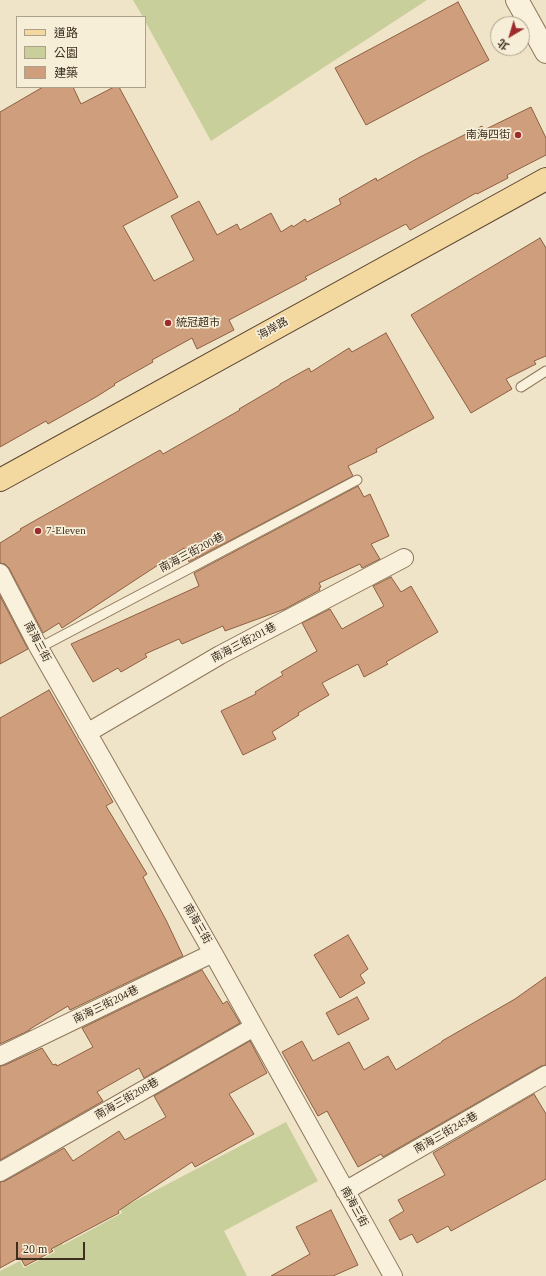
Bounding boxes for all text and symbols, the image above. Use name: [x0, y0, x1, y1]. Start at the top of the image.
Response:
legend: [16, 16, 146, 88]
north arrow: [490, 16, 530, 56]
text: 道路: [54, 26, 78, 40]
text: 北: [495, 37, 511, 53]
text: 公園: [54, 46, 78, 60]
text: 建築: [54, 66, 78, 80]
place label: 南海四街: [466, 128, 510, 142]
marker: 南海四街: [513, 130, 523, 140]
street label: 海岸路: [255, 315, 291, 343]
place label: 統冠超市: [176, 316, 220, 330]
marker: 統冠超市: [163, 318, 173, 328]
place label: 7-Eleven: [46, 524, 86, 538]
marker: 7-Eleven: [33, 526, 43, 536]
street label: 南海三街200巷: [157, 530, 227, 576]
street label: 南海三街: [21, 619, 53, 665]
street label: 南海三街201巷: [209, 620, 279, 666]
street label: 南海三街: [180, 902, 214, 946]
street label: 南海三街204巷: [71, 983, 141, 1027]
street label: 南海三街208巷: [93, 1075, 161, 1123]
street label: 南海三街245巷: [412, 1109, 480, 1157]
street label: 南海三街: [338, 1185, 370, 1229]
scale bar: [18, 1234, 87, 1260]
text: 20 m: [23, 1242, 47, 1256]

